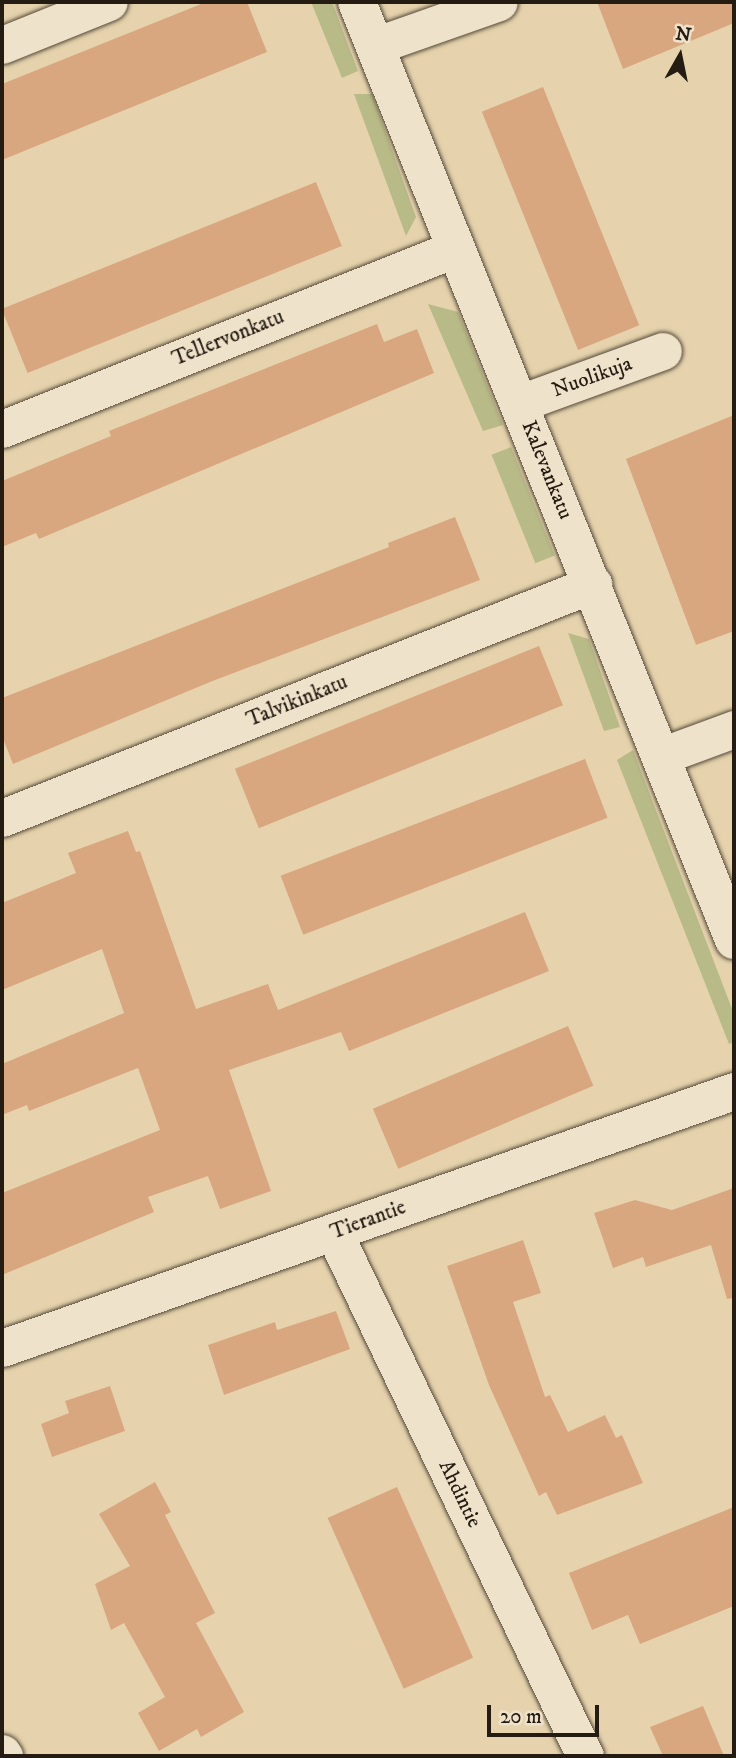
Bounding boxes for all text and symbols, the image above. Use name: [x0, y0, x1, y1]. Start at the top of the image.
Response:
north arrow: [645, 21, 715, 91]
text: N: [674, 22, 693, 47]
street label: Tellervonkatu: [168, 304, 288, 372]
street label: Nuolikuja: [549, 351, 635, 403]
street label: Kalevankatu: [516, 417, 578, 523]
street label: Talvikinkatu: [243, 669, 351, 733]
street label: Tierantie: [327, 1195, 409, 1245]
street label: Ahdintie: [433, 1456, 487, 1532]
scale bar: [491, 1692, 603, 1736]
text: 20 m: [500, 1704, 542, 1730]

